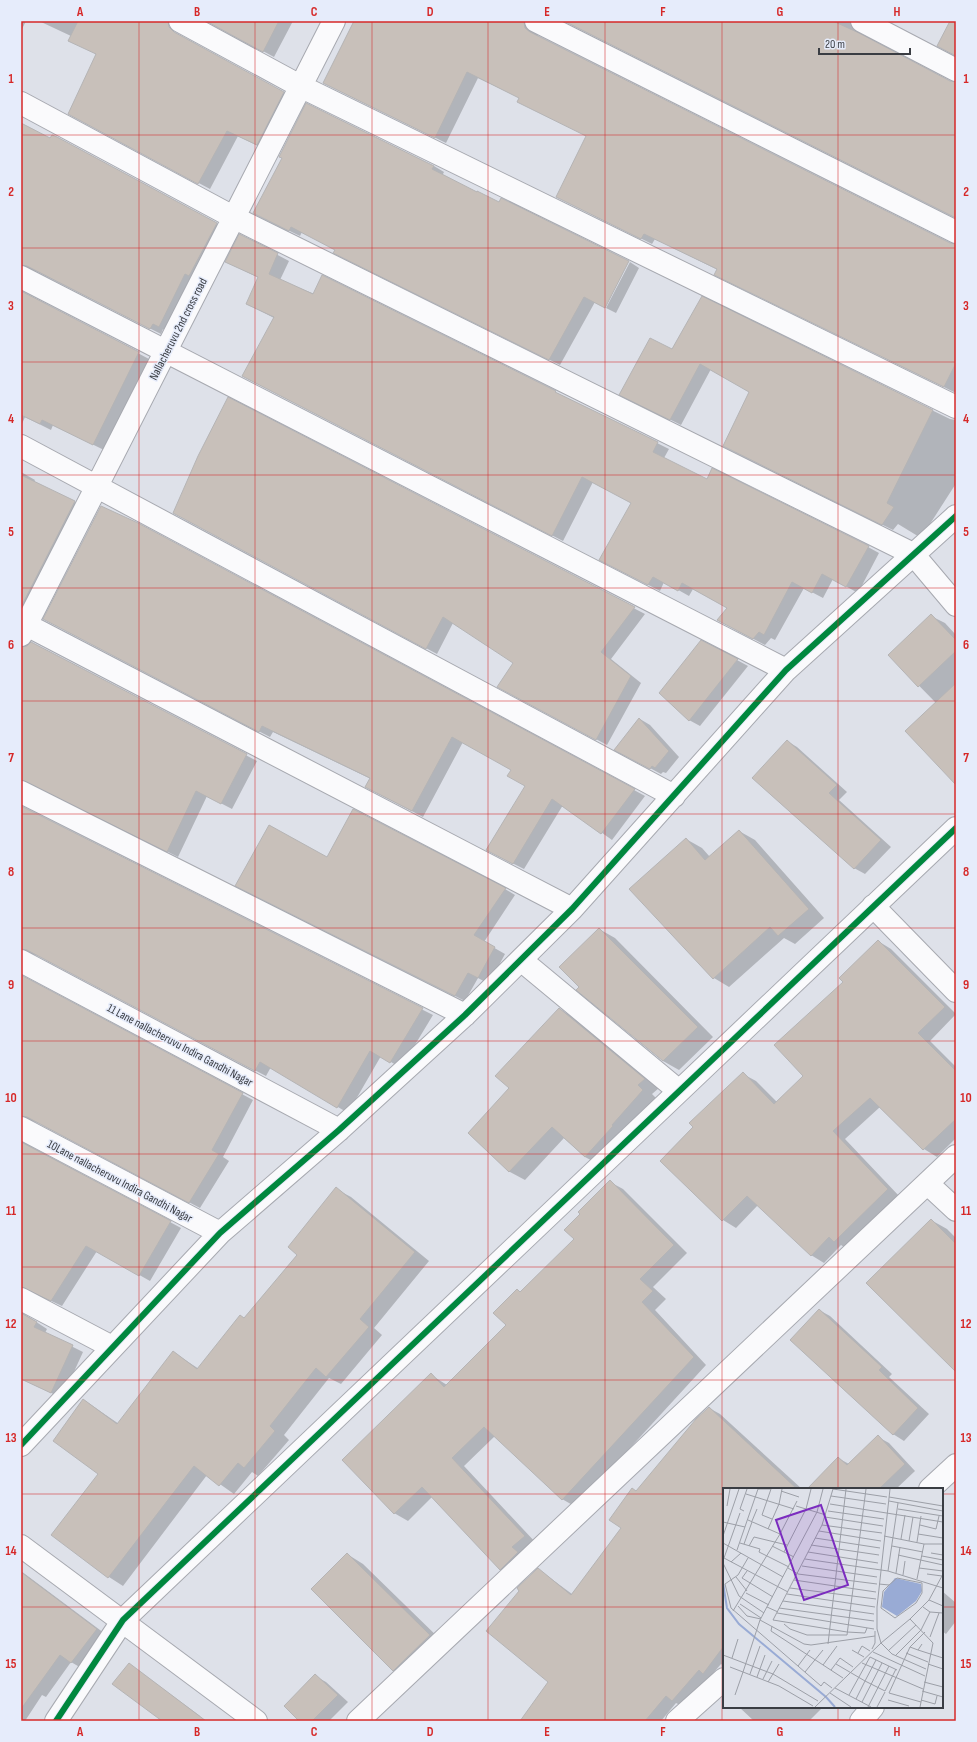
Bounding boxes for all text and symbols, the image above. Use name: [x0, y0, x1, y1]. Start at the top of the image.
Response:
text: A: [76, 4, 84, 20]
text: B: [194, 4, 200, 20]
text: C: [311, 4, 318, 20]
text: D: [427, 4, 434, 20]
text: E: [544, 4, 550, 20]
text: F: [660, 4, 666, 20]
text: G: [777, 4, 784, 20]
text: H: [894, 4, 901, 20]
scale bar: [819, 30, 910, 56]
text: 20 m: [825, 37, 845, 52]
text: 1: [8, 71, 14, 87]
text: 1: [963, 71, 969, 87]
text: 2: [8, 184, 14, 200]
text: 2: [963, 184, 969, 200]
street label: Nallacheruvu 2nd cross road: [146, 276, 211, 383]
text: 3: [8, 298, 14, 314]
text: 3: [963, 298, 969, 314]
text: 4: [8, 411, 14, 427]
text: 4: [963, 411, 969, 427]
text: 5: [8, 524, 14, 540]
text: 5: [963, 524, 969, 540]
text: 6: [8, 637, 14, 653]
text: 6: [963, 637, 969, 653]
text: 7: [8, 750, 14, 766]
text: 7: [963, 750, 969, 766]
text: 8: [8, 864, 14, 880]
text: 8: [963, 864, 969, 880]
text: 9: [8, 977, 14, 993]
text: 9: [963, 977, 969, 993]
street label: 11 Lane nallacheruvu Indira Gandhi Nagar: [104, 1001, 256, 1091]
text: 10: [5, 1090, 17, 1106]
text: 10: [960, 1090, 972, 1106]
street label: 10Lane nallacheruvu Indira Gandhi Nagar: [45, 1137, 195, 1226]
text: 11: [6, 1203, 16, 1219]
text: 11: [961, 1203, 971, 1219]
text: 12: [6, 1316, 17, 1332]
text: 12: [961, 1316, 972, 1332]
text: 13: [6, 1430, 17, 1446]
text: 13: [961, 1430, 972, 1446]
inset map: [723, 1488, 943, 1708]
text: 14: [5, 1543, 17, 1559]
text: 14: [960, 1543, 972, 1559]
text: 15: [6, 1656, 17, 1672]
text: 15: [961, 1656, 972, 1672]
text: A: [76, 1724, 84, 1740]
text: B: [194, 1724, 200, 1740]
text: C: [311, 1724, 318, 1740]
text: D: [427, 1724, 434, 1740]
text: E: [544, 1724, 550, 1740]
text: F: [660, 1724, 666, 1740]
text: G: [777, 1724, 784, 1740]
text: H: [894, 1724, 901, 1740]

